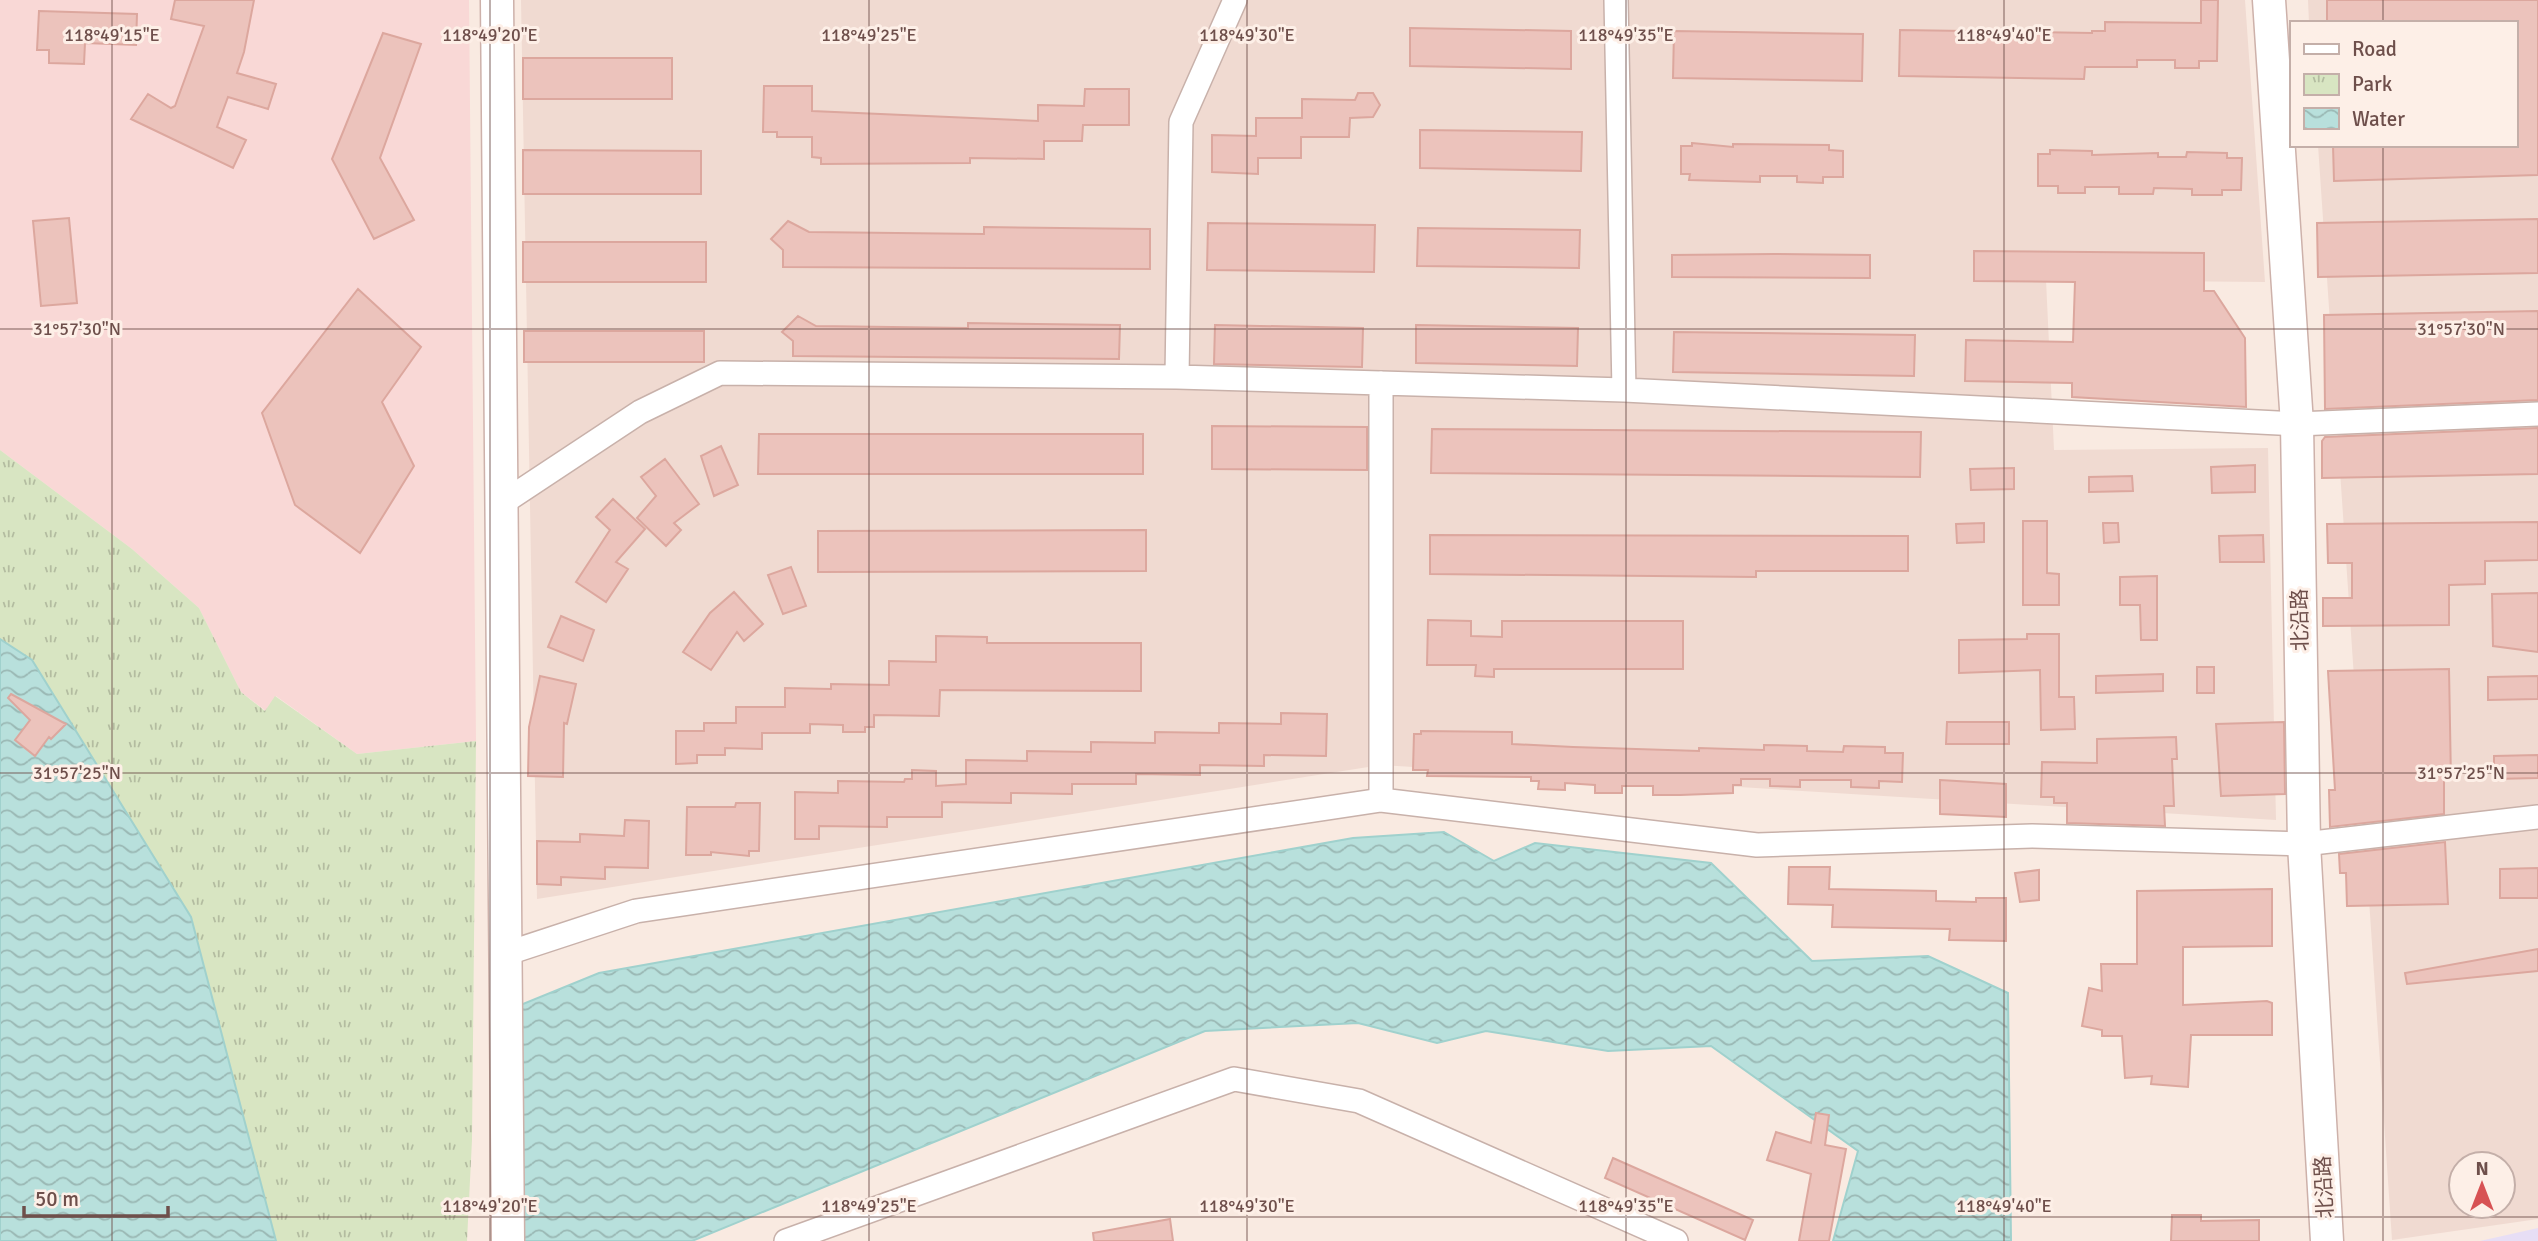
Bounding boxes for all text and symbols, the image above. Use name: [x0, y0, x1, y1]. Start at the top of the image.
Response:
legend: [2290, 21, 2517, 147]
text: 118°49'15"E: [64, 24, 160, 46]
text: 118°49'20"E: [442, 24, 538, 46]
text: 118°49'25"E: [821, 24, 917, 46]
text: 118°49'30"E: [1199, 24, 1295, 46]
text: 118°49'35"E: [1578, 24, 1674, 46]
text: 118°49'40"E: [1956, 24, 2052, 46]
text: Road: [2352, 36, 2397, 62]
text: Park: [2352, 71, 2393, 97]
text: Water: [2352, 106, 2405, 132]
text: 31°57'30"N: [33, 318, 121, 340]
text: 31°57'30"N: [2417, 318, 2505, 340]
street label: 北沿路: [2286, 588, 2314, 652]
text: 31°57'25"N: [33, 762, 121, 784]
text: 31°57'25"N: [2417, 762, 2505, 784]
north arrow: [2447, 1150, 2517, 1220]
street label: 北沿路: [2309, 1155, 2339, 1219]
text: N: [2475, 1157, 2489, 1181]
scale bar: [24, 1174, 168, 1218]
text: 50 m: [35, 1186, 79, 1212]
text: 118°49'20"E: [442, 1195, 538, 1217]
text: 118°49'25"E: [821, 1195, 917, 1217]
text: 118°49'30"E: [1199, 1195, 1295, 1217]
text: 118°49'35"E: [1578, 1195, 1674, 1217]
text: 118°49'40"E: [1956, 1195, 2052, 1217]

